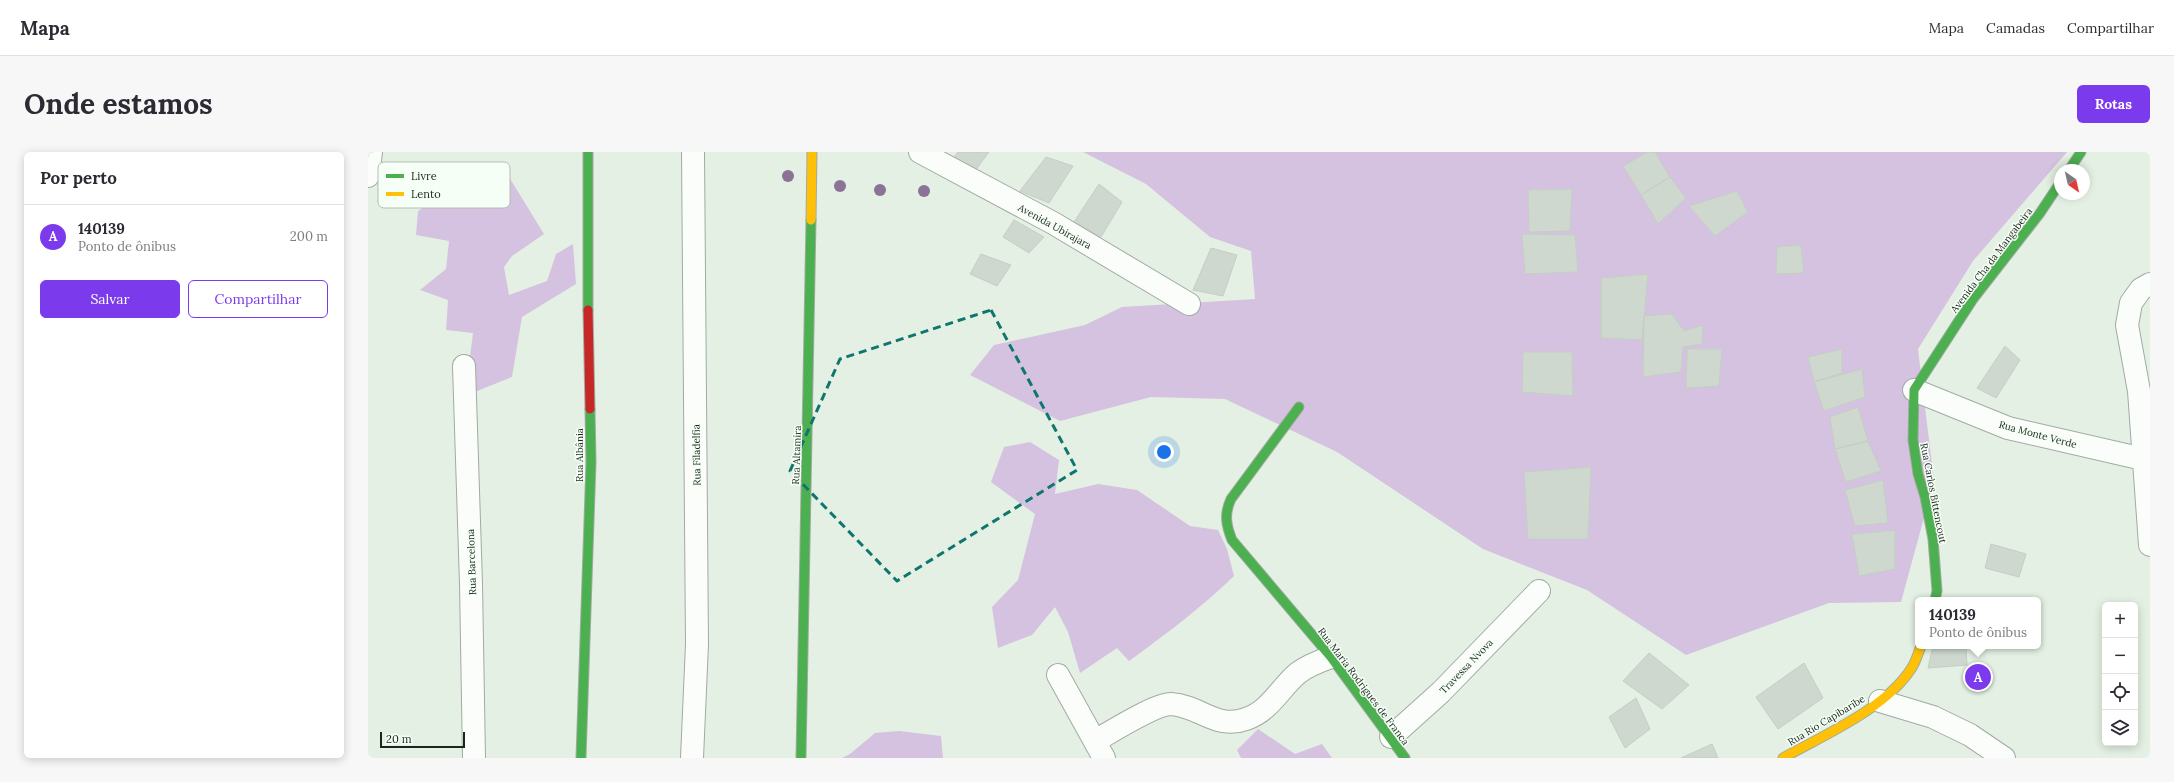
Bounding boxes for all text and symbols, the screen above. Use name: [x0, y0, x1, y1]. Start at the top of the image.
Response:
text: Mapa: [20, 16, 70, 40]
text: Mapa: [1928, 19, 1964, 37]
text: Camadas: [1986, 19, 2045, 37]
text: Compartilhar: [2067, 19, 2154, 37]
button: Rotas: [2077, 85, 2150, 123]
text: Onde estamos: [24, 86, 213, 122]
legend: [378, 162, 510, 208]
north arrow: [2054, 164, 2090, 200]
text: Por perto: [40, 167, 117, 189]
text: Livre: [411, 169, 437, 183]
text: Lento: [411, 187, 441, 201]
street label: Avenida Ubirajara: [1015, 200, 1094, 252]
street label: Avenida Cha da Mangabeira: [1947, 205, 2035, 316]
text: 140139: [78, 219, 125, 238]
text: A: [49, 228, 57, 245]
text: 200 m: [290, 228, 328, 245]
text: Ponto de ônibus: [78, 238, 176, 255]
button: Salvar: [40, 280, 180, 318]
button: Compartilhar: [188, 280, 328, 318]
street label: Rua Monte Verde: [1997, 418, 2079, 451]
street label: Rua Filadelfia: [689, 424, 704, 486]
street label: Rua Altamira: [789, 425, 804, 485]
street label: Rua Albânia: [573, 428, 586, 482]
your location: [1154, 442, 1174, 462]
street label: Rua Carlos Bittencout: [1917, 442, 1950, 544]
street label: Rua Barcelona: [464, 529, 479, 595]
popup: [1915, 597, 2041, 649]
map controls: [2102, 602, 2138, 746]
button: +: [2102, 602, 2138, 638]
text: 140139: [1929, 605, 1976, 624]
text: Ponto de ônibus: [1929, 624, 2027, 641]
street label: Rua Maria Rodrigues de Franca: [1315, 625, 1412, 748]
street label: Travessa Nvova: [1437, 636, 1496, 697]
button: −: [2102, 638, 2138, 674]
pin: A: [1965, 662, 1991, 692]
button: locate: [2102, 674, 2138, 710]
street label: Rua Rio Capibaribe: [1785, 692, 1868, 749]
button: layers: [2102, 710, 2138, 746]
scale bar: [380, 730, 465, 749]
text: 20 m: [386, 732, 411, 746]

